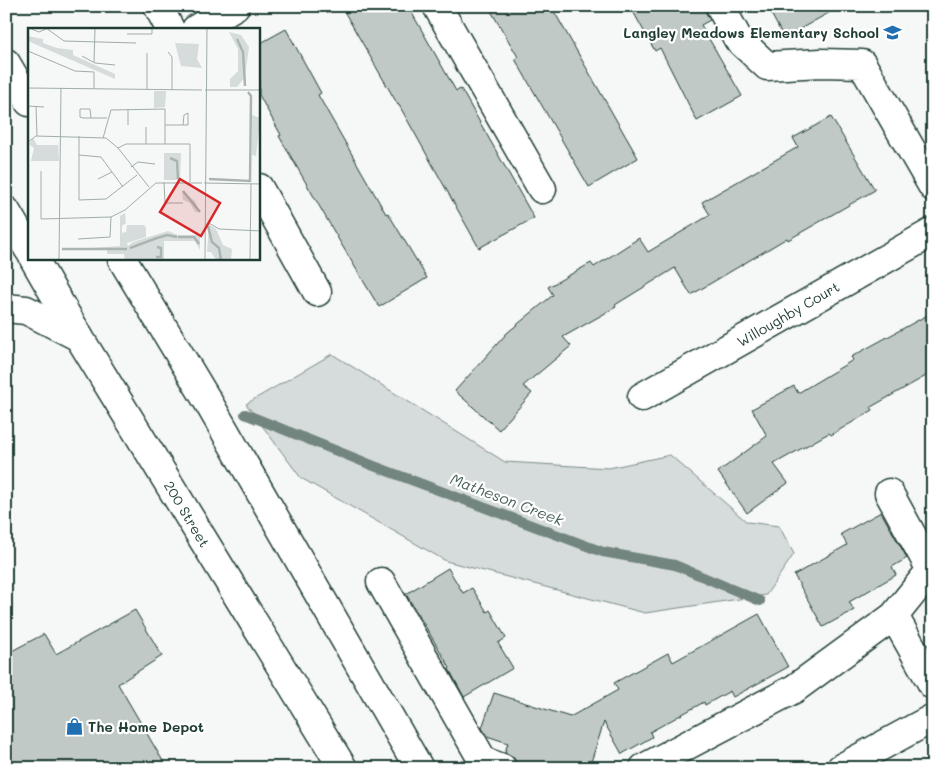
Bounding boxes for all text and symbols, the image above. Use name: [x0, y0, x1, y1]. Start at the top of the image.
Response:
school or university icon: Langley Meadows Elementary School: [883, 22, 903, 42]
place label: Langley Meadows Elementary School: [623, 23, 879, 42]
inset map: [28, 28, 260, 260]
street label: Willoughby Court: [733, 277, 843, 351]
water label: Matheson Creek: [448, 468, 567, 530]
street label: 200 Street: [160, 477, 214, 551]
shop icon: The Home Depot: [64, 716, 84, 736]
place label: The Home Depot: [88, 717, 204, 736]

